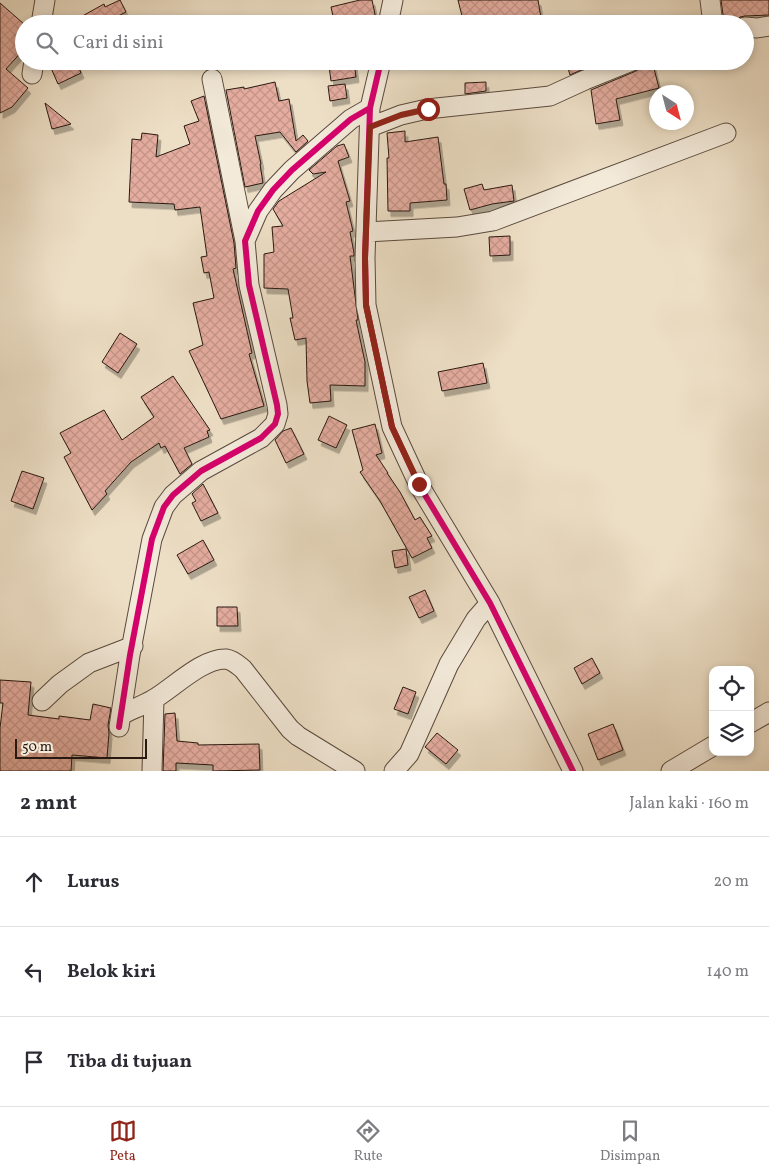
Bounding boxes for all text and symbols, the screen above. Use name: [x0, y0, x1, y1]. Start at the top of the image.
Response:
search box: [15, 15, 754, 70]
icon: search: [33, 29, 61, 57]
text: Cari di sini: [73, 30, 164, 56]
north arrow: [649, 85, 694, 130]
route start: [417, 98, 440, 121]
route end: [408, 473, 431, 496]
map controls: [709, 666, 754, 756]
button: locate: [709, 666, 754, 711]
button: layers: [709, 711, 754, 756]
scale bar: [15, 736, 148, 759]
text: 50 m: [22, 738, 52, 757]
text: 2 mnt: [20, 789, 77, 818]
text: Jalan kaki · 160 m: [629, 793, 749, 815]
icon: ahead: [20, 868, 48, 896]
text: Lurus: [67, 869, 119, 895]
text: 20 m: [714, 871, 749, 893]
icon: left: [20, 958, 48, 986]
text: Belok kiri: [67, 959, 156, 985]
text: 140 m: [707, 961, 749, 983]
icon: arrive: [20, 1048, 48, 1076]
text: Tiba di tujuan: [67, 1049, 192, 1075]
tab: Peta: [109, 1117, 137, 1166]
tab: Rute: [354, 1117, 383, 1166]
tab: Disimpan: [600, 1117, 660, 1166]

